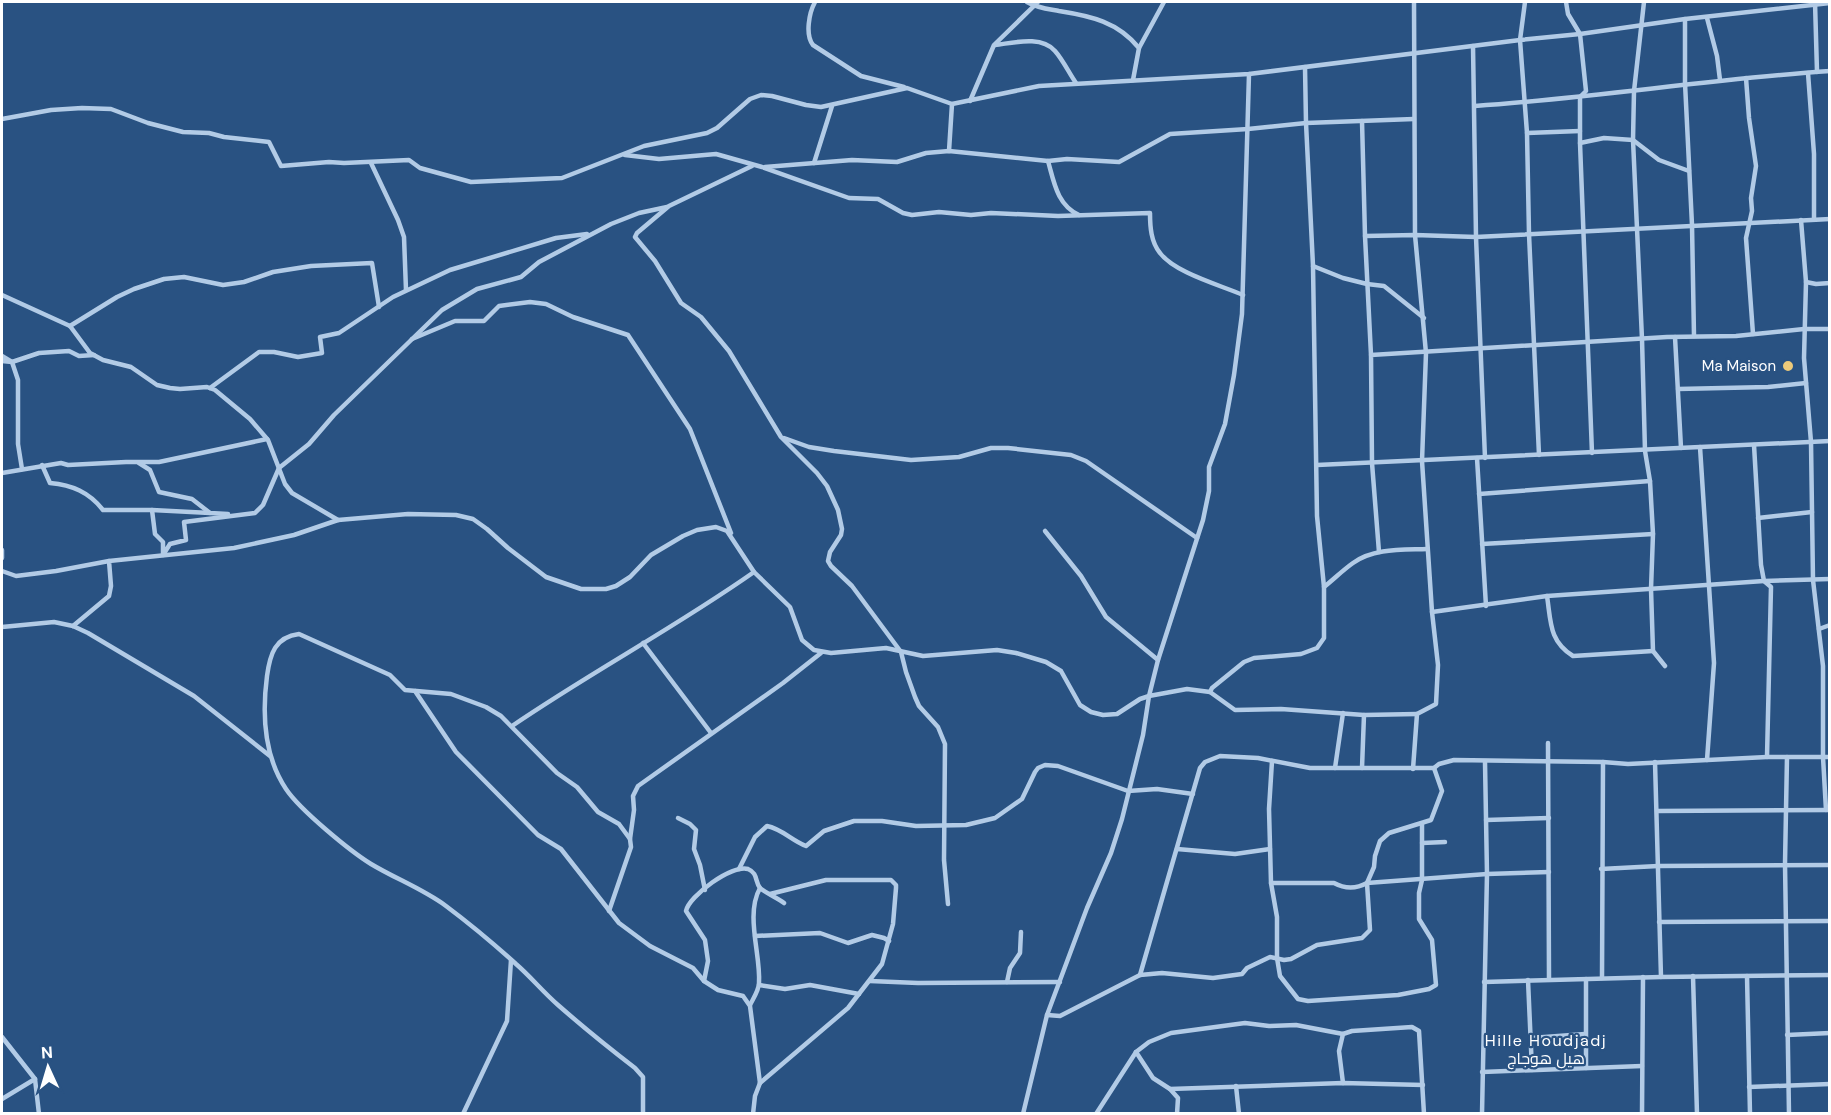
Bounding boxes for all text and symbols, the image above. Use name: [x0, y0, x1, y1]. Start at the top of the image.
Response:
place label: Ma Maison: [1702, 356, 1776, 376]
marker: Ma Maison: [1781, 359, 1795, 373]
district label: Hille Houdjadj هيل هوجاج: [1485, 1030, 1607, 1070]
north arrow: [18, 1037, 78, 1097]
text: N: [40, 1042, 54, 1063]

